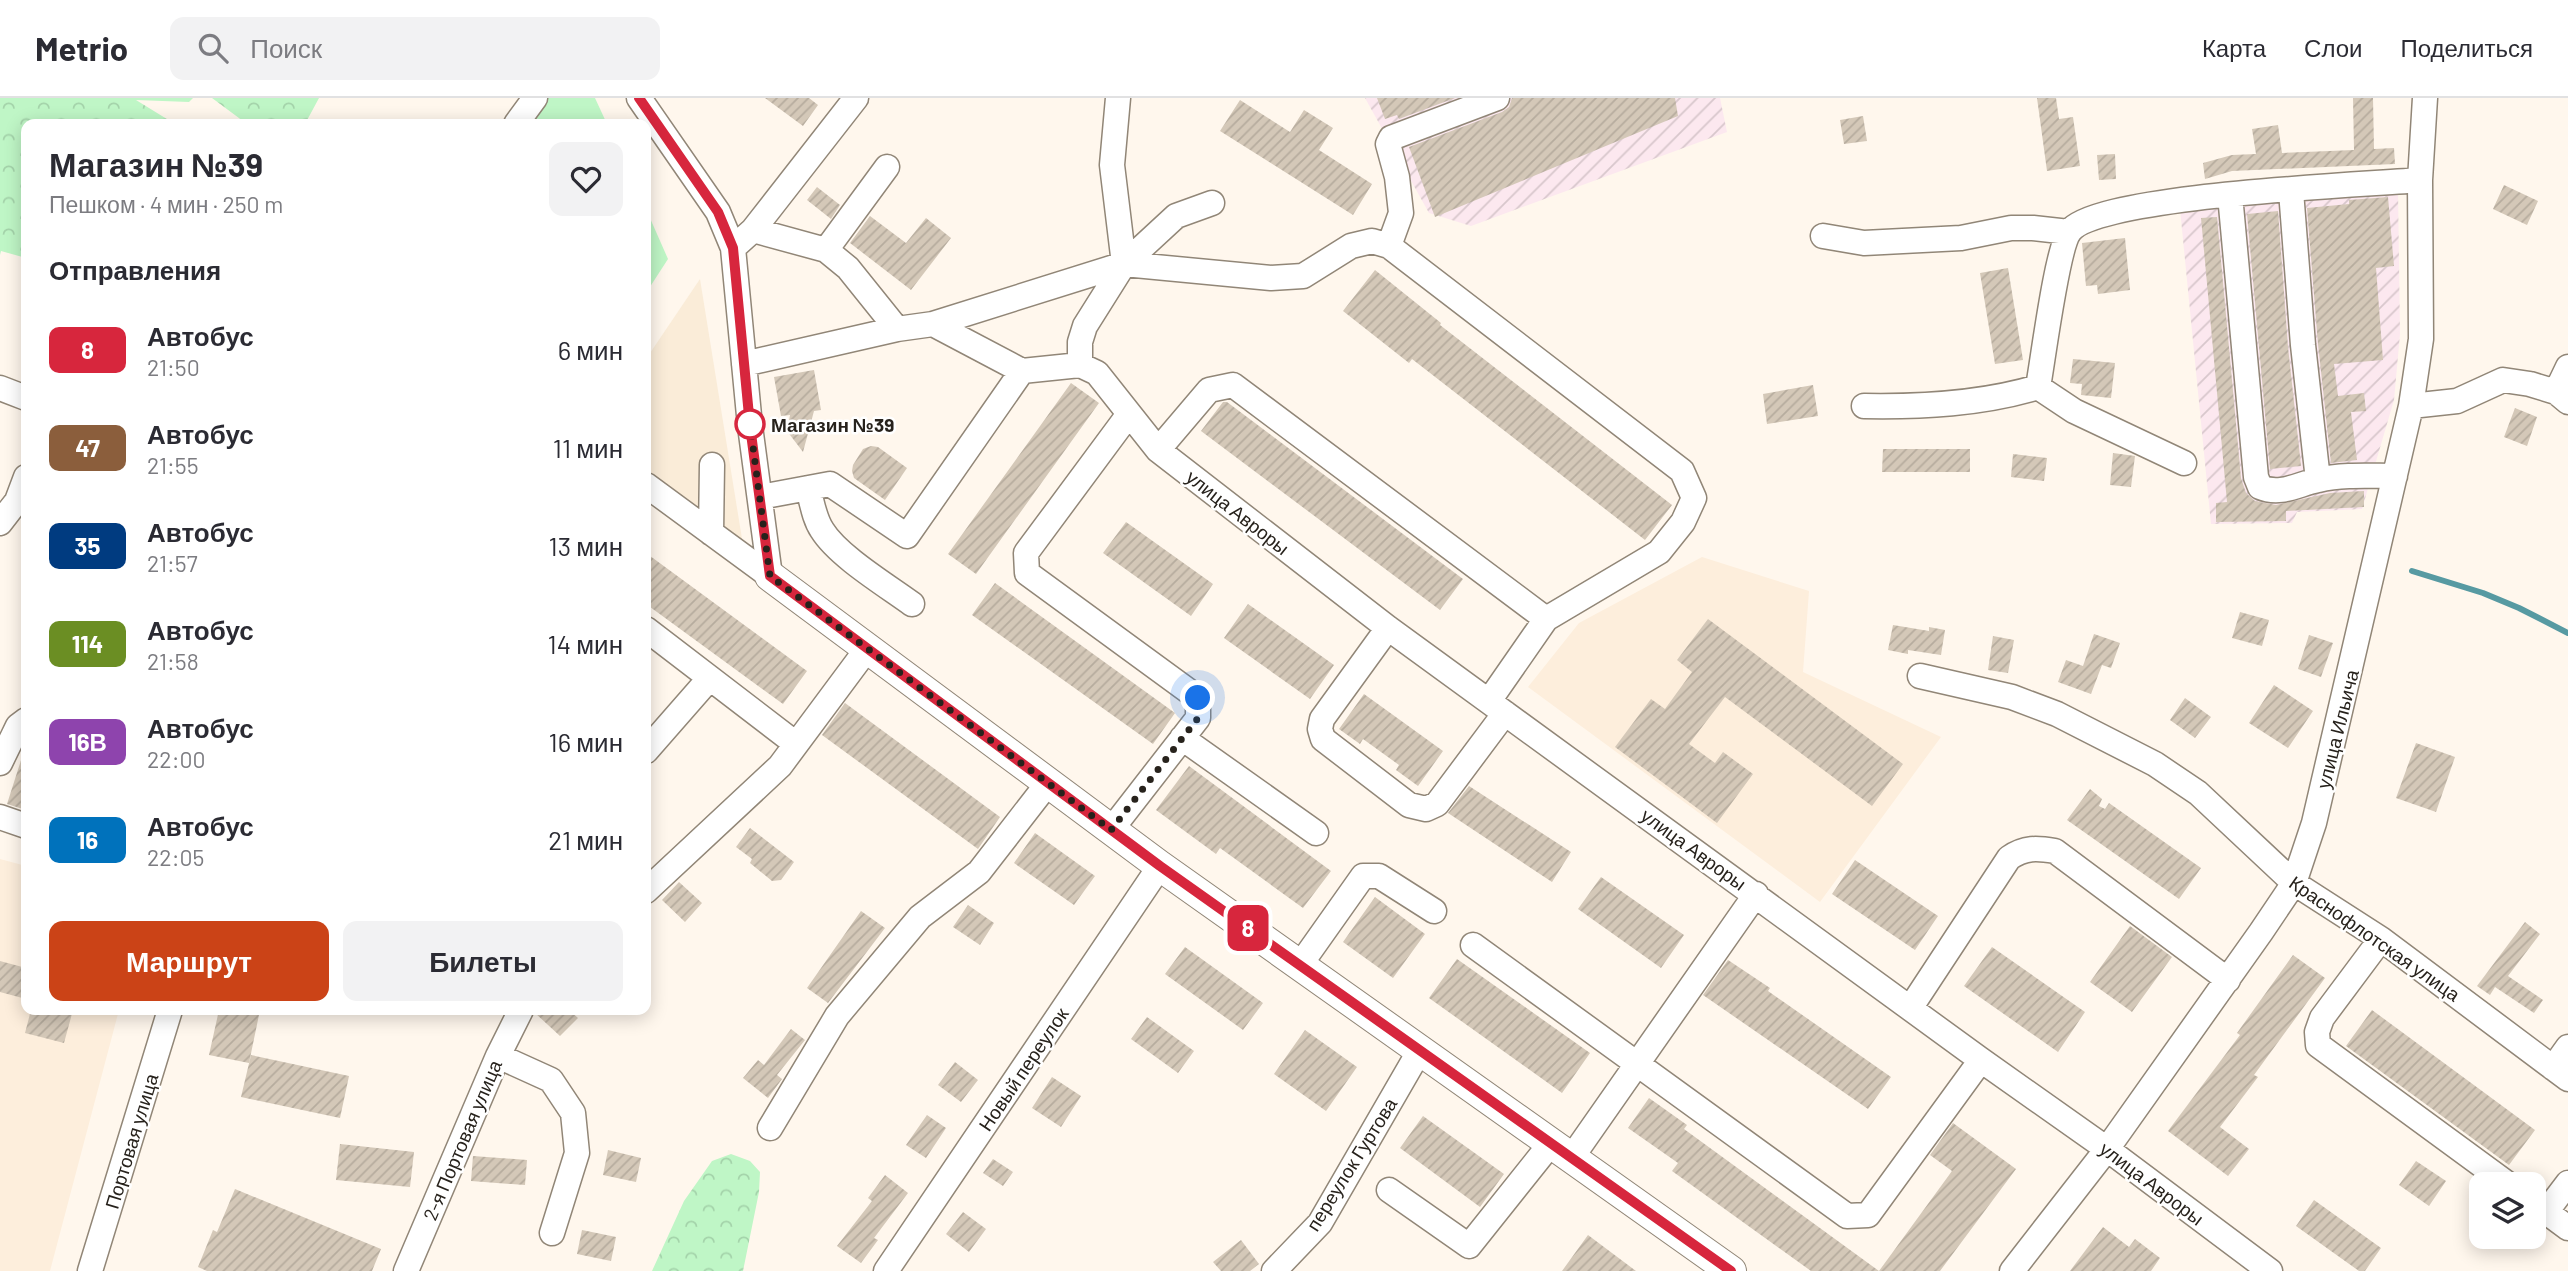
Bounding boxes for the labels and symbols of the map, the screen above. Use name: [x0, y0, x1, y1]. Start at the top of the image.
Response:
marker: Магазин №39: [735, 409, 765, 439]
place label: Магазин №39: [771, 413, 894, 436]
street label: улица Авроры: [1182, 465, 1294, 559]
street label: улица Ильича: [2311, 667, 2363, 791]
your location: [1180, 680, 1215, 715]
street label: улица Авроры: [1637, 803, 1751, 895]
street label: Краснофлотская улица: [2285, 870, 2465, 1006]
line badge: 8: [1225, 905, 1271, 951]
street label: Новый переулок: [973, 1003, 1073, 1135]
street label: 2-я Портовая улица: [418, 1056, 506, 1224]
street label: Портовая улица: [100, 1070, 163, 1211]
street label: переулок Гуртова: [1301, 1093, 1401, 1235]
street label: улица Авроры: [2096, 1136, 2208, 1230]

